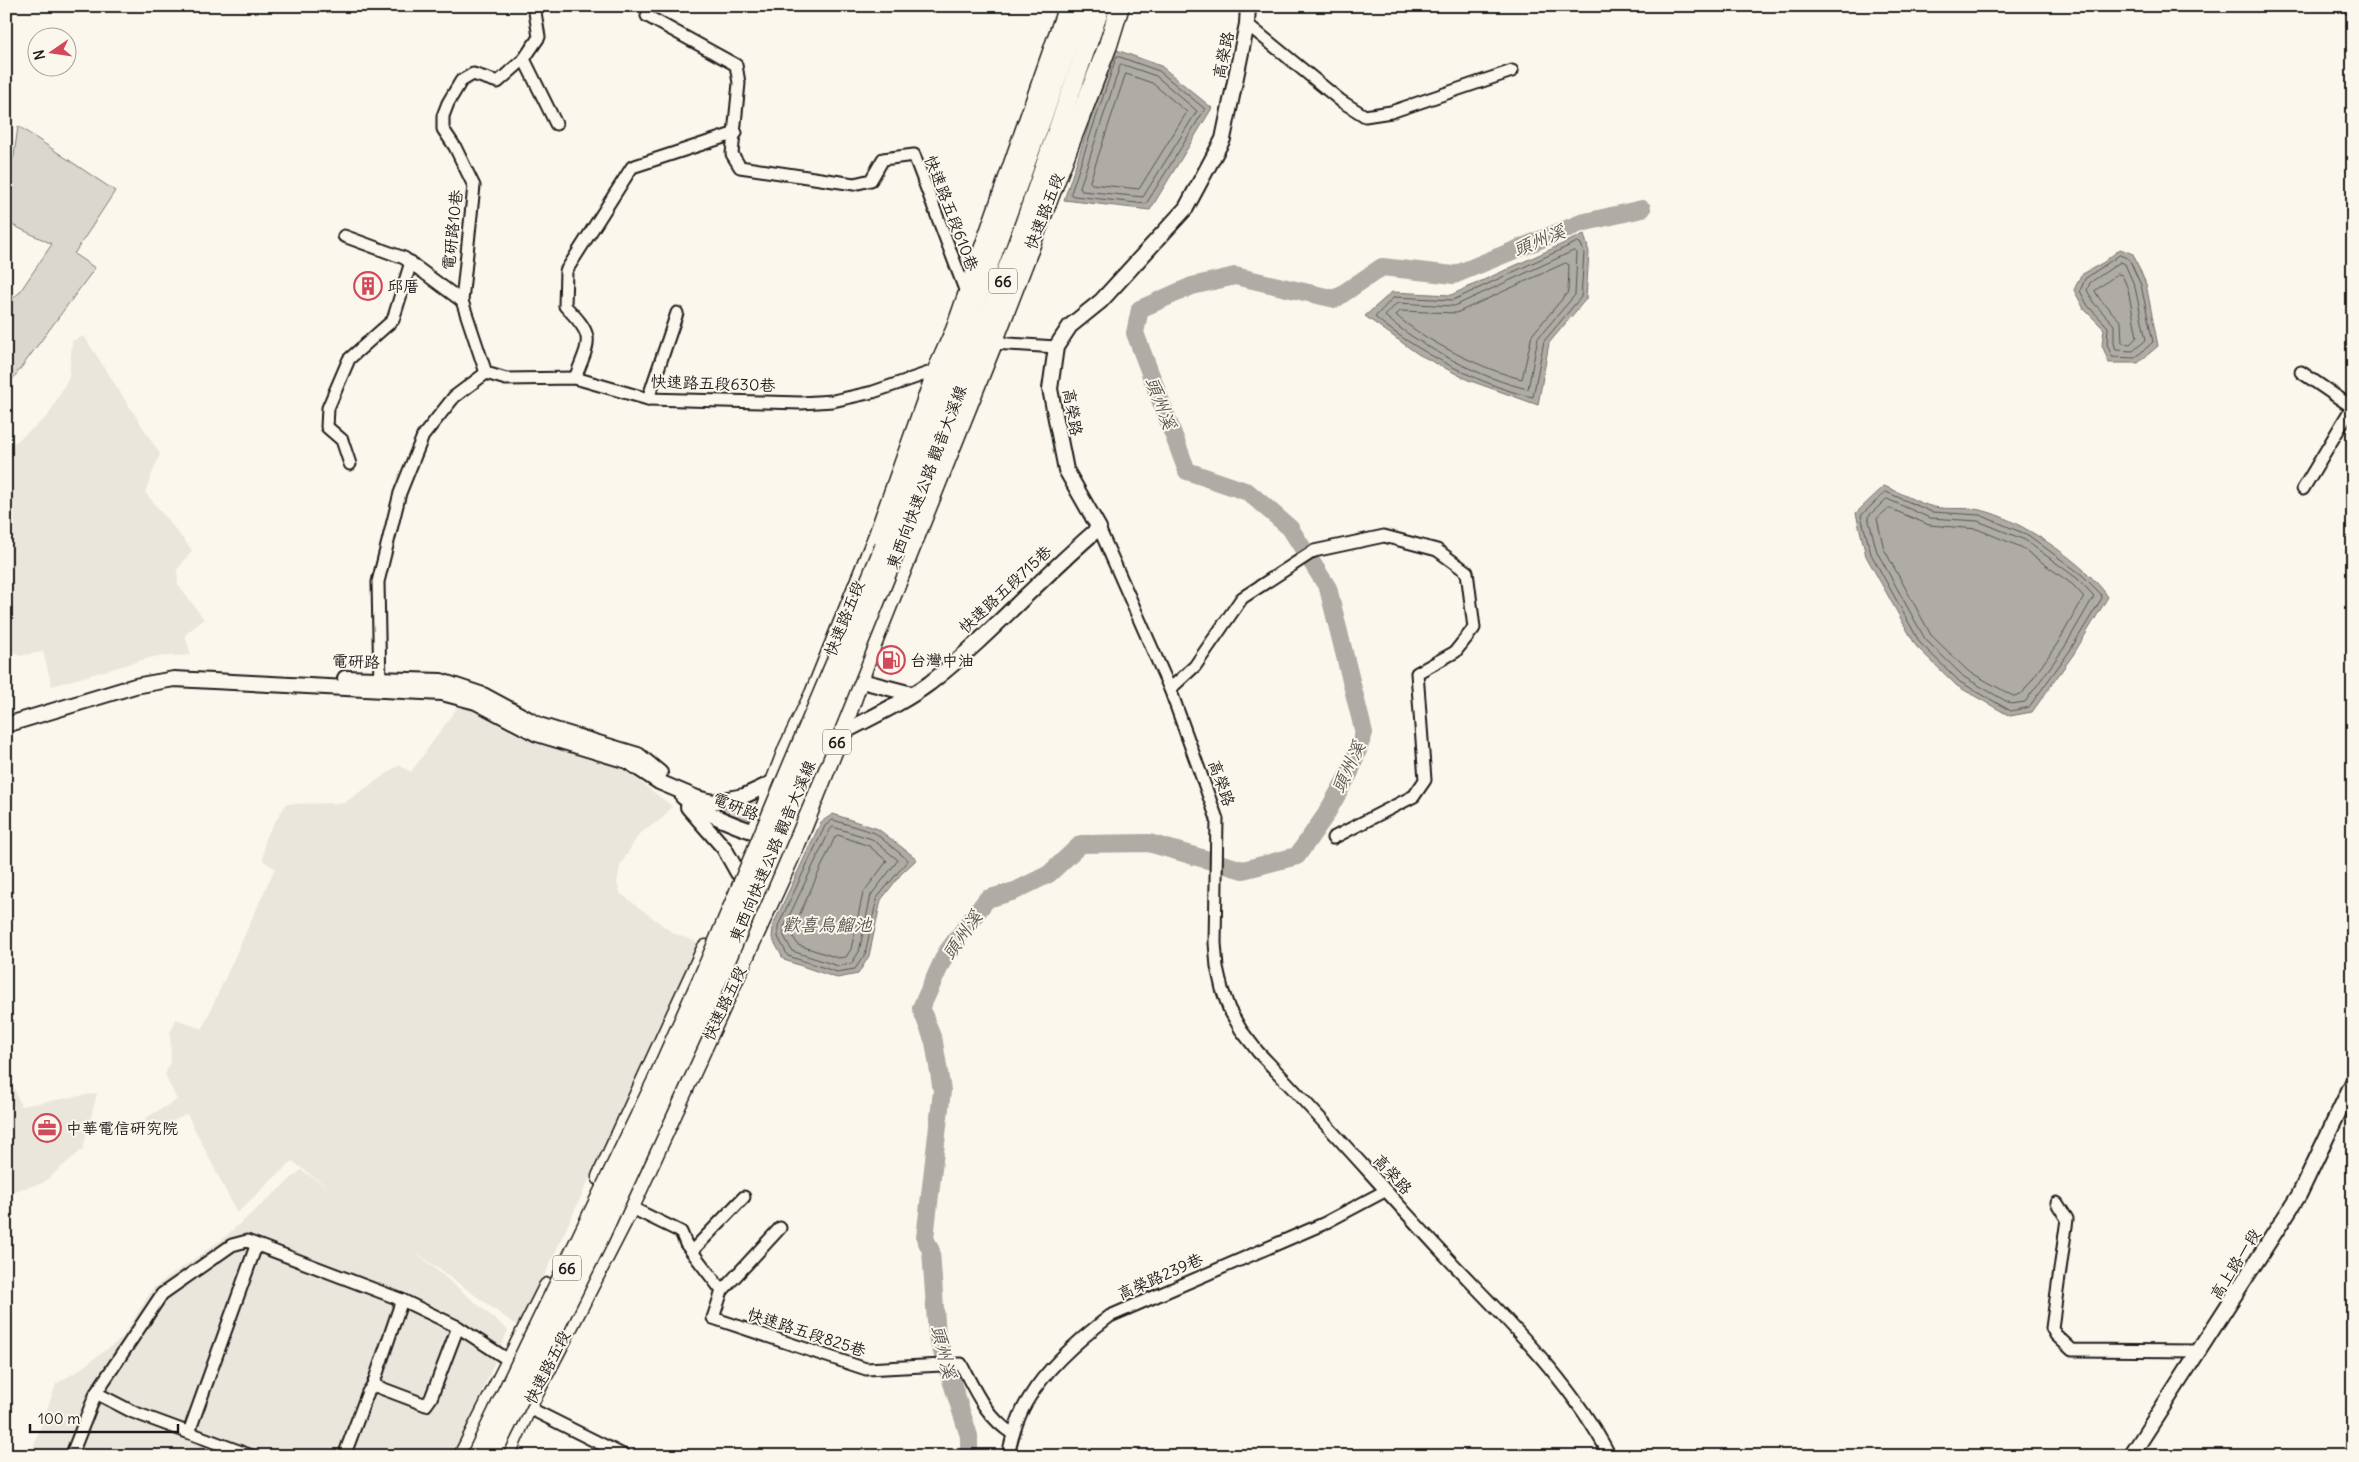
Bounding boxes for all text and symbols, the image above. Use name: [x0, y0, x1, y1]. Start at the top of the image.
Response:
north arrow: [28, 28, 78, 78]
street label: 高榮路: [1208, 29, 1238, 81]
text: N: [29, 48, 49, 62]
street label: 快速路五段610巷: [921, 152, 983, 274]
street label: 快速路五段: [1020, 170, 1068, 252]
street label: 電研路10巷: [438, 189, 466, 271]
water label: 頭州溪: [1510, 219, 1569, 261]
road number: 66: [989, 268, 1017, 294]
building icon: 邱厝: [353, 271, 383, 301]
place label: 邱厝: [387, 276, 419, 296]
street label: 快速路五段630巷: [650, 371, 776, 395]
water label: 頭州溪: [1141, 374, 1182, 433]
street label: 東西向快速公路 觀音大溪線: [882, 382, 970, 572]
street label: 高榮路: [1059, 387, 1087, 437]
street label: 快速路五段715巷: [955, 541, 1055, 637]
street label: 快速路五段: [820, 577, 868, 659]
fuel station icon: 台灣中油: [876, 645, 906, 675]
street label: 電研路: [332, 650, 380, 672]
place label: 台灣中油: [910, 650, 974, 670]
road number: 66: [823, 730, 851, 754]
water label: 頭州溪: [1326, 737, 1370, 796]
street label: 東西向快速公路 觀音大溪線: [725, 757, 819, 945]
street label: 高榮路: [1204, 757, 1240, 809]
street label: 電研路: [710, 788, 762, 824]
water label: 頭州溪: [937, 905, 987, 964]
water label: 歡喜烏鰡池: [782, 913, 873, 936]
street label: 快速路五段: [698, 963, 750, 1043]
office icon: 中華電信研究院: [32, 1113, 62, 1143]
place label: 中華電信研究院: [66, 1118, 178, 1138]
street label: 高榮路: [1369, 1150, 1417, 1198]
street label: 高上路一段: [2205, 1225, 2265, 1303]
street label: 高榮路239巷: [1114, 1248, 1206, 1304]
road number: 66: [553, 1256, 581, 1280]
street label: 快速路五段825巷: [745, 1303, 869, 1361]
water label: 頭州溪: [926, 1323, 962, 1382]
street label: 快速路五段: [520, 1327, 574, 1407]
scale bar: [30, 1402, 178, 1434]
text: 100 m: [38, 1409, 80, 1428]

